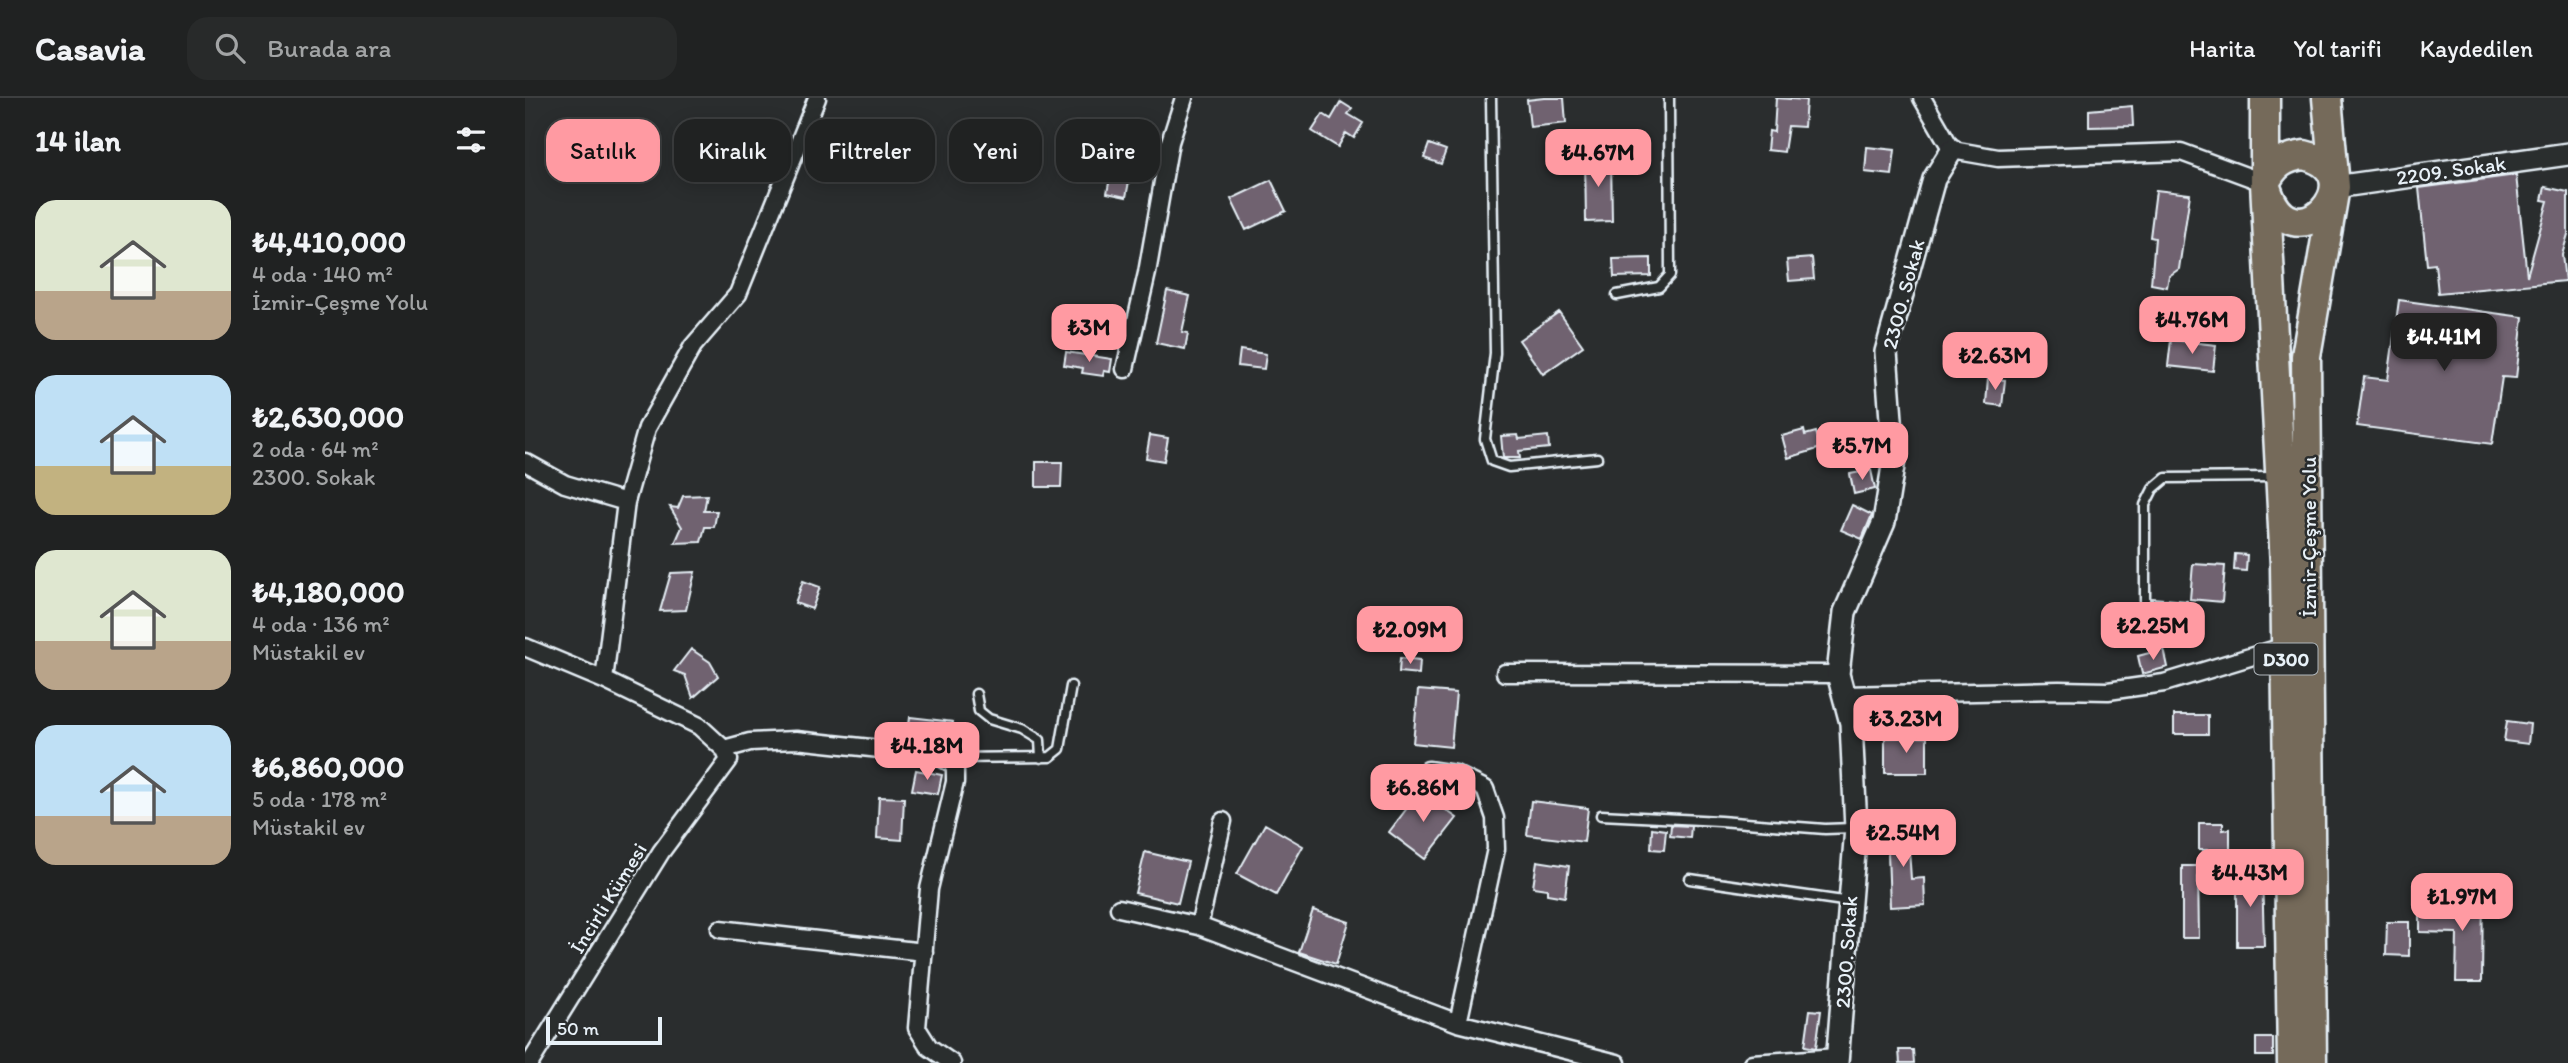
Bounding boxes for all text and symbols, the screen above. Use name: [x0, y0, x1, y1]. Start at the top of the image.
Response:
search box: [187, 17, 677, 80]
text: Casavia: [35, 29, 145, 68]
icon: search: [211, 29, 249, 67]
text: Burada ara: [267, 32, 391, 64]
text: Harita: [2189, 34, 2255, 63]
text: Yol tarifi: [2293, 34, 2382, 63]
text: Kaydedilen: [2420, 34, 2533, 63]
chip: Satılık: [546, 119, 660, 182]
chip: Kiralık: [674, 119, 791, 182]
chip: Filtreler: [805, 119, 935, 182]
chip: Yeni: [949, 119, 1042, 182]
chip: Daire: [1056, 119, 1160, 182]
icon: filters: [452, 121, 490, 159]
text: 14 ilan: [35, 122, 121, 159]
pin: ₺4.67M: [1541, 130, 1655, 189]
text: ₺4.67M: [1561, 138, 1635, 166]
street label: 2209. Sokak: [2395, 150, 2508, 190]
text: ₺4,410,000: [252, 223, 406, 260]
icon: home: [91, 228, 175, 312]
street label: 2300. Sokak: [1876, 236, 1930, 352]
text: 4 oda · 140 m²: [252, 260, 393, 288]
text: İzmir-Çeşme Yolu: [252, 288, 428, 316]
pin: ₺4.76M: [2135, 296, 2249, 356]
pin: ₺3M: [1055, 304, 1123, 364]
text: ₺4.76M: [2155, 305, 2229, 333]
text: ₺3M: [1068, 313, 1111, 341]
pin: ₺4.41M: [2387, 314, 2501, 373]
text: ₺4.41M: [2407, 322, 2481, 350]
pin: ₺2.63M: [1938, 332, 2052, 392]
text: ₺2.63M: [1959, 341, 2031, 369]
text: ₺2,630,000: [252, 398, 404, 435]
icon: home: [91, 403, 175, 487]
pin: ₺5.7M: [1813, 422, 1911, 482]
text: ₺5.7M: [1832, 431, 1892, 459]
text: 2 oda · 64 m²: [252, 435, 379, 463]
street label: İzmir-Çeşme Yolu: [2296, 457, 2321, 617]
text: 2300. Sokak: [252, 463, 375, 491]
text: ₺4,180,000: [252, 573, 405, 610]
icon: home: [91, 578, 175, 662]
pin: ₺2.25M: [2096, 602, 2210, 662]
pin: ₺2.09M: [1353, 606, 1467, 666]
text: 4 oda · 136 m²: [252, 610, 390, 638]
text: ₺2.25M: [2117, 611, 2189, 639]
text: ₺2.09M: [1373, 615, 1447, 643]
text: Müstakil ev: [252, 638, 365, 666]
road number: D300: [2255, 644, 2317, 674]
pin: ₺3.23M: [1849, 696, 1963, 755]
text: ₺3.23M: [1869, 704, 1943, 732]
pin: ₺4.18M: [870, 722, 984, 782]
text: ₺4.18M: [890, 731, 964, 759]
text: ₺6,860,000: [252, 748, 404, 785]
icon: home: [91, 753, 175, 837]
pin: ₺6.86M: [1366, 764, 1480, 824]
text: ₺6.86M: [1386, 773, 1460, 801]
text: 5 oda · 178 m²: [252, 785, 387, 813]
pin: ₺2.54M: [1846, 810, 1960, 869]
text: Müstakil ev: [252, 813, 365, 841]
text: ₺2.54M: [1866, 818, 1940, 846]
street label: İncirli Kümesi: [564, 838, 652, 958]
pin: ₺4.43M: [2193, 850, 2307, 909]
text: ₺4.43M: [2212, 858, 2288, 886]
pin: ₺1.97M: [2405, 874, 2519, 933]
text: ₺1.97M: [2427, 882, 2497, 910]
street label: 2300. Sokak: [1830, 895, 1862, 1009]
scale bar: [546, 1014, 661, 1046]
text: 50 m: [557, 1017, 599, 1040]

